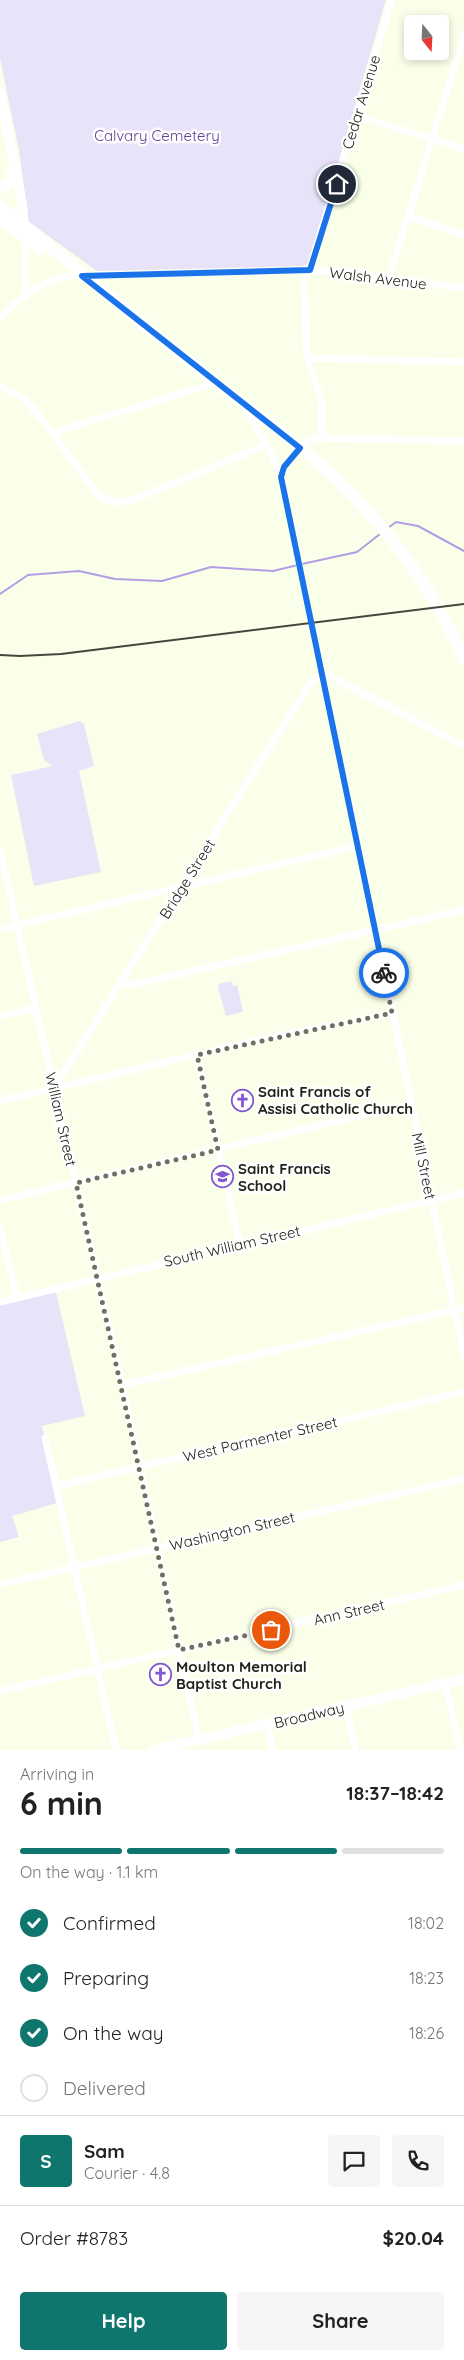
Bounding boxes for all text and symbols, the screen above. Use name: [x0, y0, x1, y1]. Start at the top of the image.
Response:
north arrow: [404, 15, 449, 60]
map controls: [404, 15, 449, 60]
street label: Cedar Avenue: [338, 53, 384, 151]
park label: Calvary Cemetery: [94, 126, 220, 145]
pin: [316, 163, 358, 205]
icon: home: [323, 170, 351, 198]
street label: Walsh Avenue: [328, 263, 428, 293]
street label: Bridge Street: [155, 836, 219, 922]
courier: [359, 948, 409, 998]
icon: bike: [370, 959, 398, 987]
street label: William Street: [41, 1070, 81, 1168]
place label: Saint Francis of Assisi Catholic Church: [258, 1082, 413, 1118]
church icon: Saint Francis of Assisi Catholic Church: [230, 1088, 254, 1112]
street label: Mill Street: [408, 1131, 440, 1201]
place label: Saint Francis School: [238, 1159, 331, 1195]
school or university icon: Saint Francis School: [210, 1165, 234, 1189]
street label: South William Street: [162, 1221, 302, 1271]
street label: West Parmenter Street: [181, 1412, 339, 1466]
street label: Washington Street: [167, 1507, 297, 1555]
street label: Ann Street: [312, 1595, 386, 1629]
pin: [250, 1609, 292, 1651]
icon: bag: [257, 1616, 285, 1644]
place label: Moulton Memorial Baptist Church: [176, 1657, 307, 1693]
church icon: Moulton Memorial Baptist Church: [148, 1663, 172, 1687]
street label: Broadway: [272, 1698, 346, 1732]
text: Arriving in: [20, 1764, 94, 1784]
text: 18:37–18:42: [346, 1781, 444, 1805]
text: 6 min: [20, 1783, 103, 1823]
text: On the way · 1.1 km: [20, 1862, 158, 1882]
icon: check: [20, 1909, 48, 1937]
text: Confirmed: [63, 1911, 156, 1935]
text: 18:02: [408, 1913, 444, 1933]
icon: check: [20, 1964, 48, 1992]
text: Preparing: [63, 1966, 149, 1990]
text: 18:23: [409, 1968, 444, 1988]
icon: check: [20, 2019, 48, 2047]
text: On the way: [63, 2021, 164, 2045]
text: 18:26: [409, 2023, 444, 2043]
text: Delivered: [63, 2076, 146, 2100]
button: chat: [328, 2135, 380, 2187]
button: phone: [392, 2135, 444, 2187]
text: Sam: [84, 2139, 125, 2163]
text: S: [40, 2149, 52, 2173]
text: Courier · 4.8: [84, 2163, 170, 2183]
text: Order #8783: [20, 2226, 128, 2250]
text: $20.04: [383, 2226, 444, 2250]
button: Help: [20, 2292, 227, 2350]
button: Share: [237, 2292, 444, 2350]

